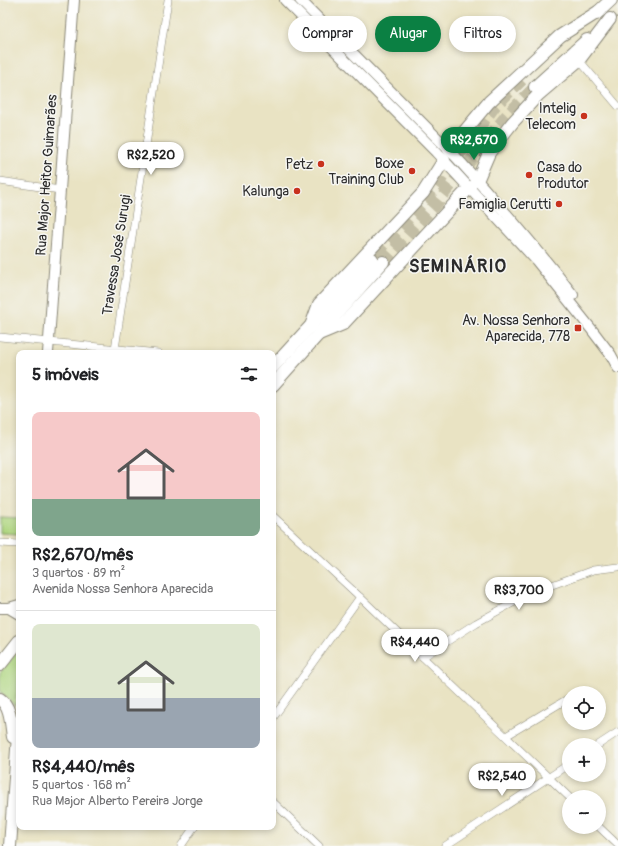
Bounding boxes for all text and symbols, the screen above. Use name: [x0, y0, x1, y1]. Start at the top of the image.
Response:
chip: Comprar: [288, 16, 367, 52]
chip: Alugar: [375, 16, 441, 52]
chip: Filtros: [449, 16, 516, 52]
street label: Rua Major Heitor Guimarães: [32, 93, 61, 256]
place label: Intelig Telecom: [525, 100, 576, 133]
marker: Intelig Telecom: [579, 111, 589, 121]
pin: R$2,670: [437, 127, 511, 161]
text: R$2,670: [450, 132, 498, 148]
pin: R$2,520: [114, 142, 188, 176]
text: R$2,520: [127, 147, 175, 163]
place label: Boxe Training Club: [329, 155, 404, 188]
place label: Petz: [285, 156, 313, 173]
marker: Petz: [316, 159, 326, 169]
place label: Casa do Produtor: [537, 159, 589, 192]
marker: Boxe Training Club: [407, 166, 417, 176]
marker: Casa do Produtor: [524, 170, 534, 180]
place label: Kalunga: [242, 183, 289, 200]
marker: Kalunga: [292, 186, 302, 196]
street label: Travessa José Surugi: [99, 193, 135, 317]
place label: Famiglia Cerutti: [458, 196, 552, 213]
marker: Famiglia Cerutti: [554, 199, 564, 209]
district label: SEMINÁRIO: [409, 255, 507, 278]
place label: Av. Nossa Senhora Aparecida, 778: [462, 312, 570, 345]
marker: Av. Nossa Senhora Aparecida, 778: [573, 323, 583, 333]
icon: filters: [238, 363, 260, 385]
text: 5 imóveis: [32, 364, 99, 385]
icon: home: [110, 438, 182, 510]
text: R$2,670/mês: [32, 544, 133, 565]
text: 3 quartos · 89 m²: [32, 565, 125, 581]
pin: R$3,700: [482, 577, 556, 611]
text: Avenida Nossa Senhora Aparecida: [32, 581, 213, 597]
text: R$3,700: [494, 582, 544, 598]
pin: R$4,440: [378, 629, 452, 663]
text: R$4,440: [390, 634, 440, 650]
icon: home: [110, 650, 182, 722]
map controls: [562, 686, 606, 834]
button: locate: [562, 686, 606, 730]
button: +: [562, 738, 606, 782]
text: R$4,440/mês: [32, 756, 134, 777]
pin: R$2,540: [465, 763, 539, 797]
text: R$2,540: [478, 768, 526, 784]
text: 5 quartos · 168 m²: [32, 777, 131, 793]
button: −: [562, 790, 606, 834]
text: Rua Major Alberto Pereira Jorge: [32, 793, 203, 809]

